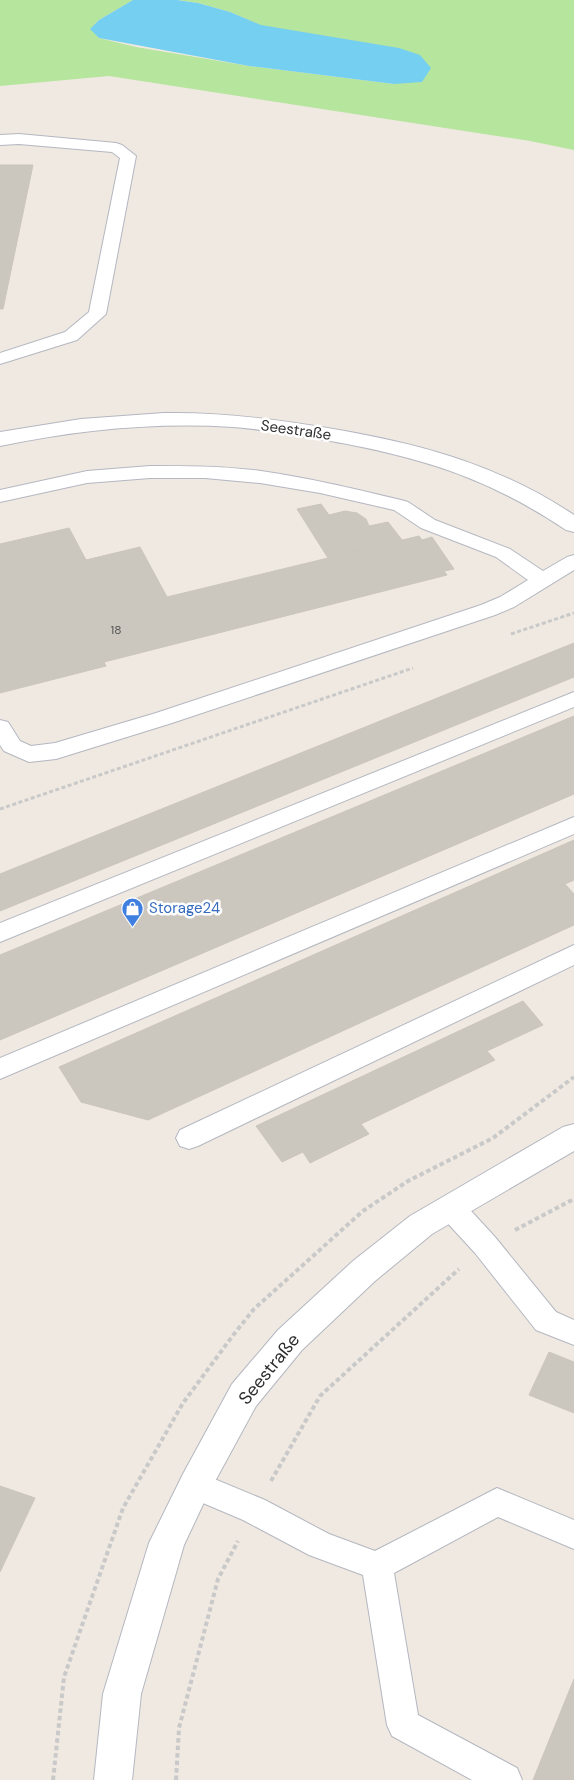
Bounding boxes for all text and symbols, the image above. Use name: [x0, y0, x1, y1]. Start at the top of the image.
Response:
street label: Seestraße: [260, 415, 332, 445]
house number: 18: [110, 622, 122, 638]
shop icon: Storage24: [121, 896, 145, 927]
place label: Storage24: [149, 898, 220, 918]
street label: Seestraße: [233, 1328, 305, 1410]

